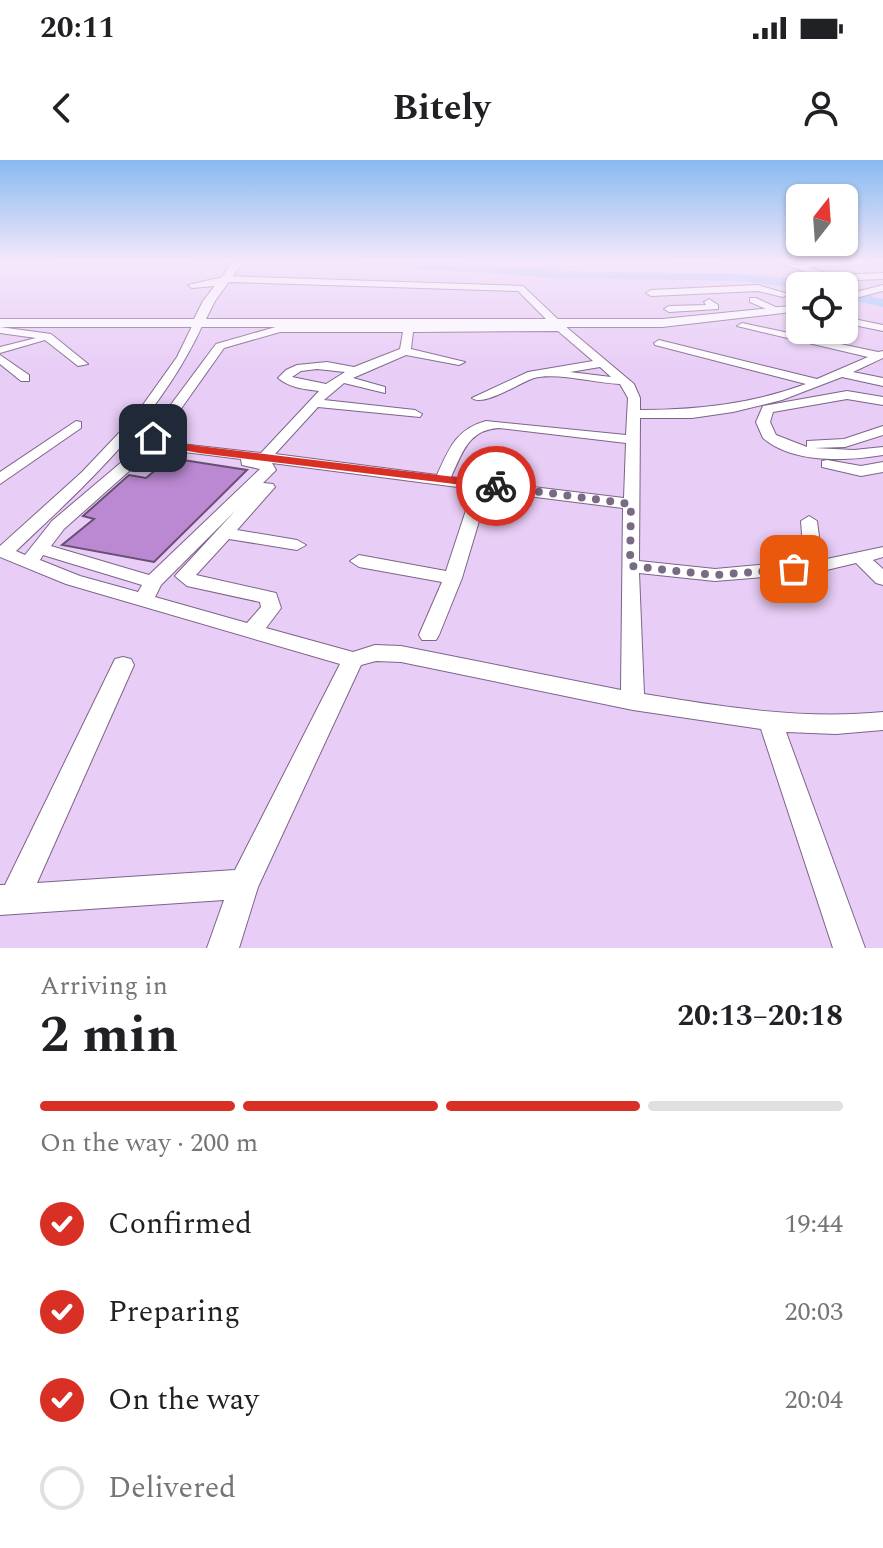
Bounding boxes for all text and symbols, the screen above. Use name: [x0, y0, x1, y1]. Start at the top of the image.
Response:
text: 20:11: [40, 5, 115, 51]
text: Bitely: [393, 81, 490, 136]
icon: back: [40, 86, 84, 130]
icon: person: [799, 86, 843, 130]
north arrow: [786, 184, 858, 256]
map controls: [786, 184, 858, 344]
button: locate: [786, 272, 858, 344]
pin: [119, 404, 187, 472]
icon: home: [131, 416, 175, 460]
courier: [456, 446, 536, 526]
icon: bike: [474, 464, 518, 508]
pin: [760, 535, 828, 603]
icon: bag: [772, 547, 816, 591]
text: Arriving in: [40, 966, 168, 1006]
text: 20:13–20:18: [677, 993, 843, 1039]
text: 2 min: [40, 996, 178, 1075]
text: On the way · 200 m: [40, 1123, 258, 1163]
text: Confirmed: [108, 1201, 252, 1247]
icon: check: [40, 1202, 84, 1246]
text: 19:44: [784, 1204, 843, 1244]
text: Preparing: [108, 1289, 240, 1335]
icon: check: [40, 1290, 84, 1334]
text: 20:03: [784, 1292, 843, 1332]
text: On the way: [108, 1377, 259, 1423]
icon: check: [40, 1378, 84, 1422]
text: 20:04: [784, 1380, 843, 1420]
text: Delivered: [108, 1465, 236, 1511]

